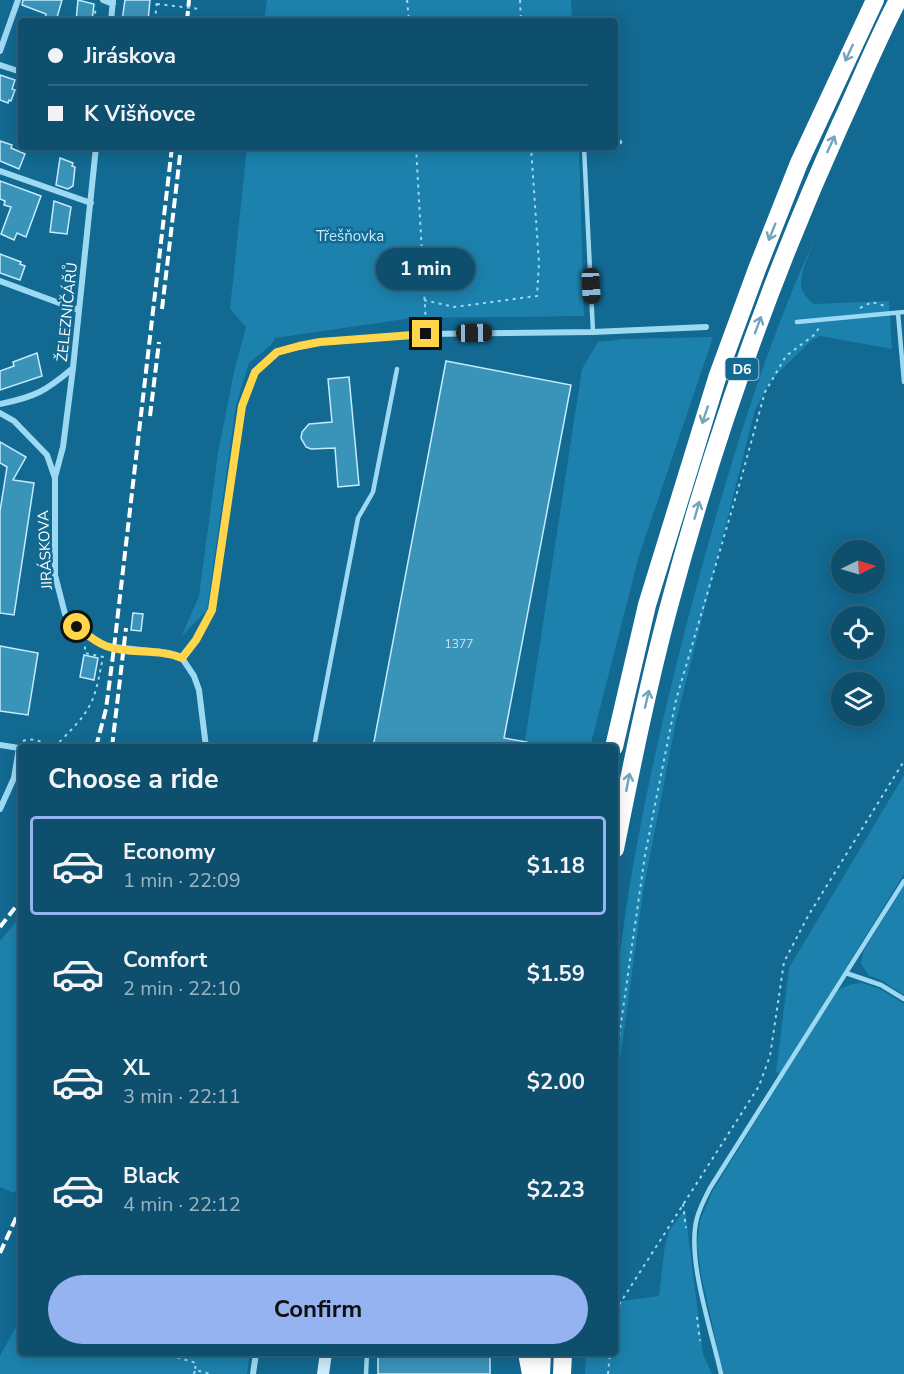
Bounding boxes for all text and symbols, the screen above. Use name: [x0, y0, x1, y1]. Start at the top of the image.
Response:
text: Jiráskova: [84, 41, 176, 71]
one-way arrow: [843, 43, 855, 61]
text: K Višňovce: [84, 99, 195, 129]
one-way arrow: [826, 136, 838, 154]
one-way arrow: [766, 222, 777, 240]
park label: Třešňovka: [316, 226, 384, 246]
callout: 1 min: [376, 247, 476, 289]
text: 1 min: [400, 255, 451, 282]
street label: ŽELEZNIČÁŘŮ: [51, 261, 82, 363]
car: [581, 268, 601, 304]
one-way arrow: [754, 316, 765, 335]
route end: [412, 320, 439, 347]
car: [456, 324, 492, 342]
road number: D6: [726, 358, 758, 380]
one-way arrow: [699, 405, 710, 424]
one-way arrow: [692, 501, 703, 520]
street label: JIRÁSKOVA: [33, 510, 57, 591]
north arrow: [831, 540, 885, 594]
map controls: [831, 540, 885, 726]
button: locate: [831, 606, 885, 660]
route start: [63, 613, 90, 640]
house number: 1377: [445, 636, 473, 652]
button: layers: [831, 672, 885, 726]
one-way arrow: [642, 689, 653, 709]
text: Choose a ride: [48, 761, 219, 798]
one-way arrow: [623, 772, 635, 791]
text: Economy: [123, 837, 215, 867]
icon: car: [51, 839, 105, 893]
text: $1.18: [527, 851, 585, 881]
text: 1 min · 22:09: [123, 867, 241, 894]
text: Comfort: [123, 945, 207, 975]
icon: car: [51, 947, 105, 1001]
text: $1.59: [527, 959, 585, 989]
text: 2 min · 22:10: [123, 975, 241, 1002]
text: XL: [123, 1053, 150, 1083]
icon: car: [51, 1055, 105, 1109]
text: $2.00: [527, 1067, 585, 1097]
text: 3 min · 22:11: [123, 1083, 241, 1110]
text: Black: [123, 1161, 179, 1191]
icon: car: [51, 1163, 105, 1217]
text: $2.23: [527, 1175, 585, 1205]
text: 4 min · 22:12: [123, 1191, 241, 1218]
button: Confirm: [48, 1275, 588, 1344]

